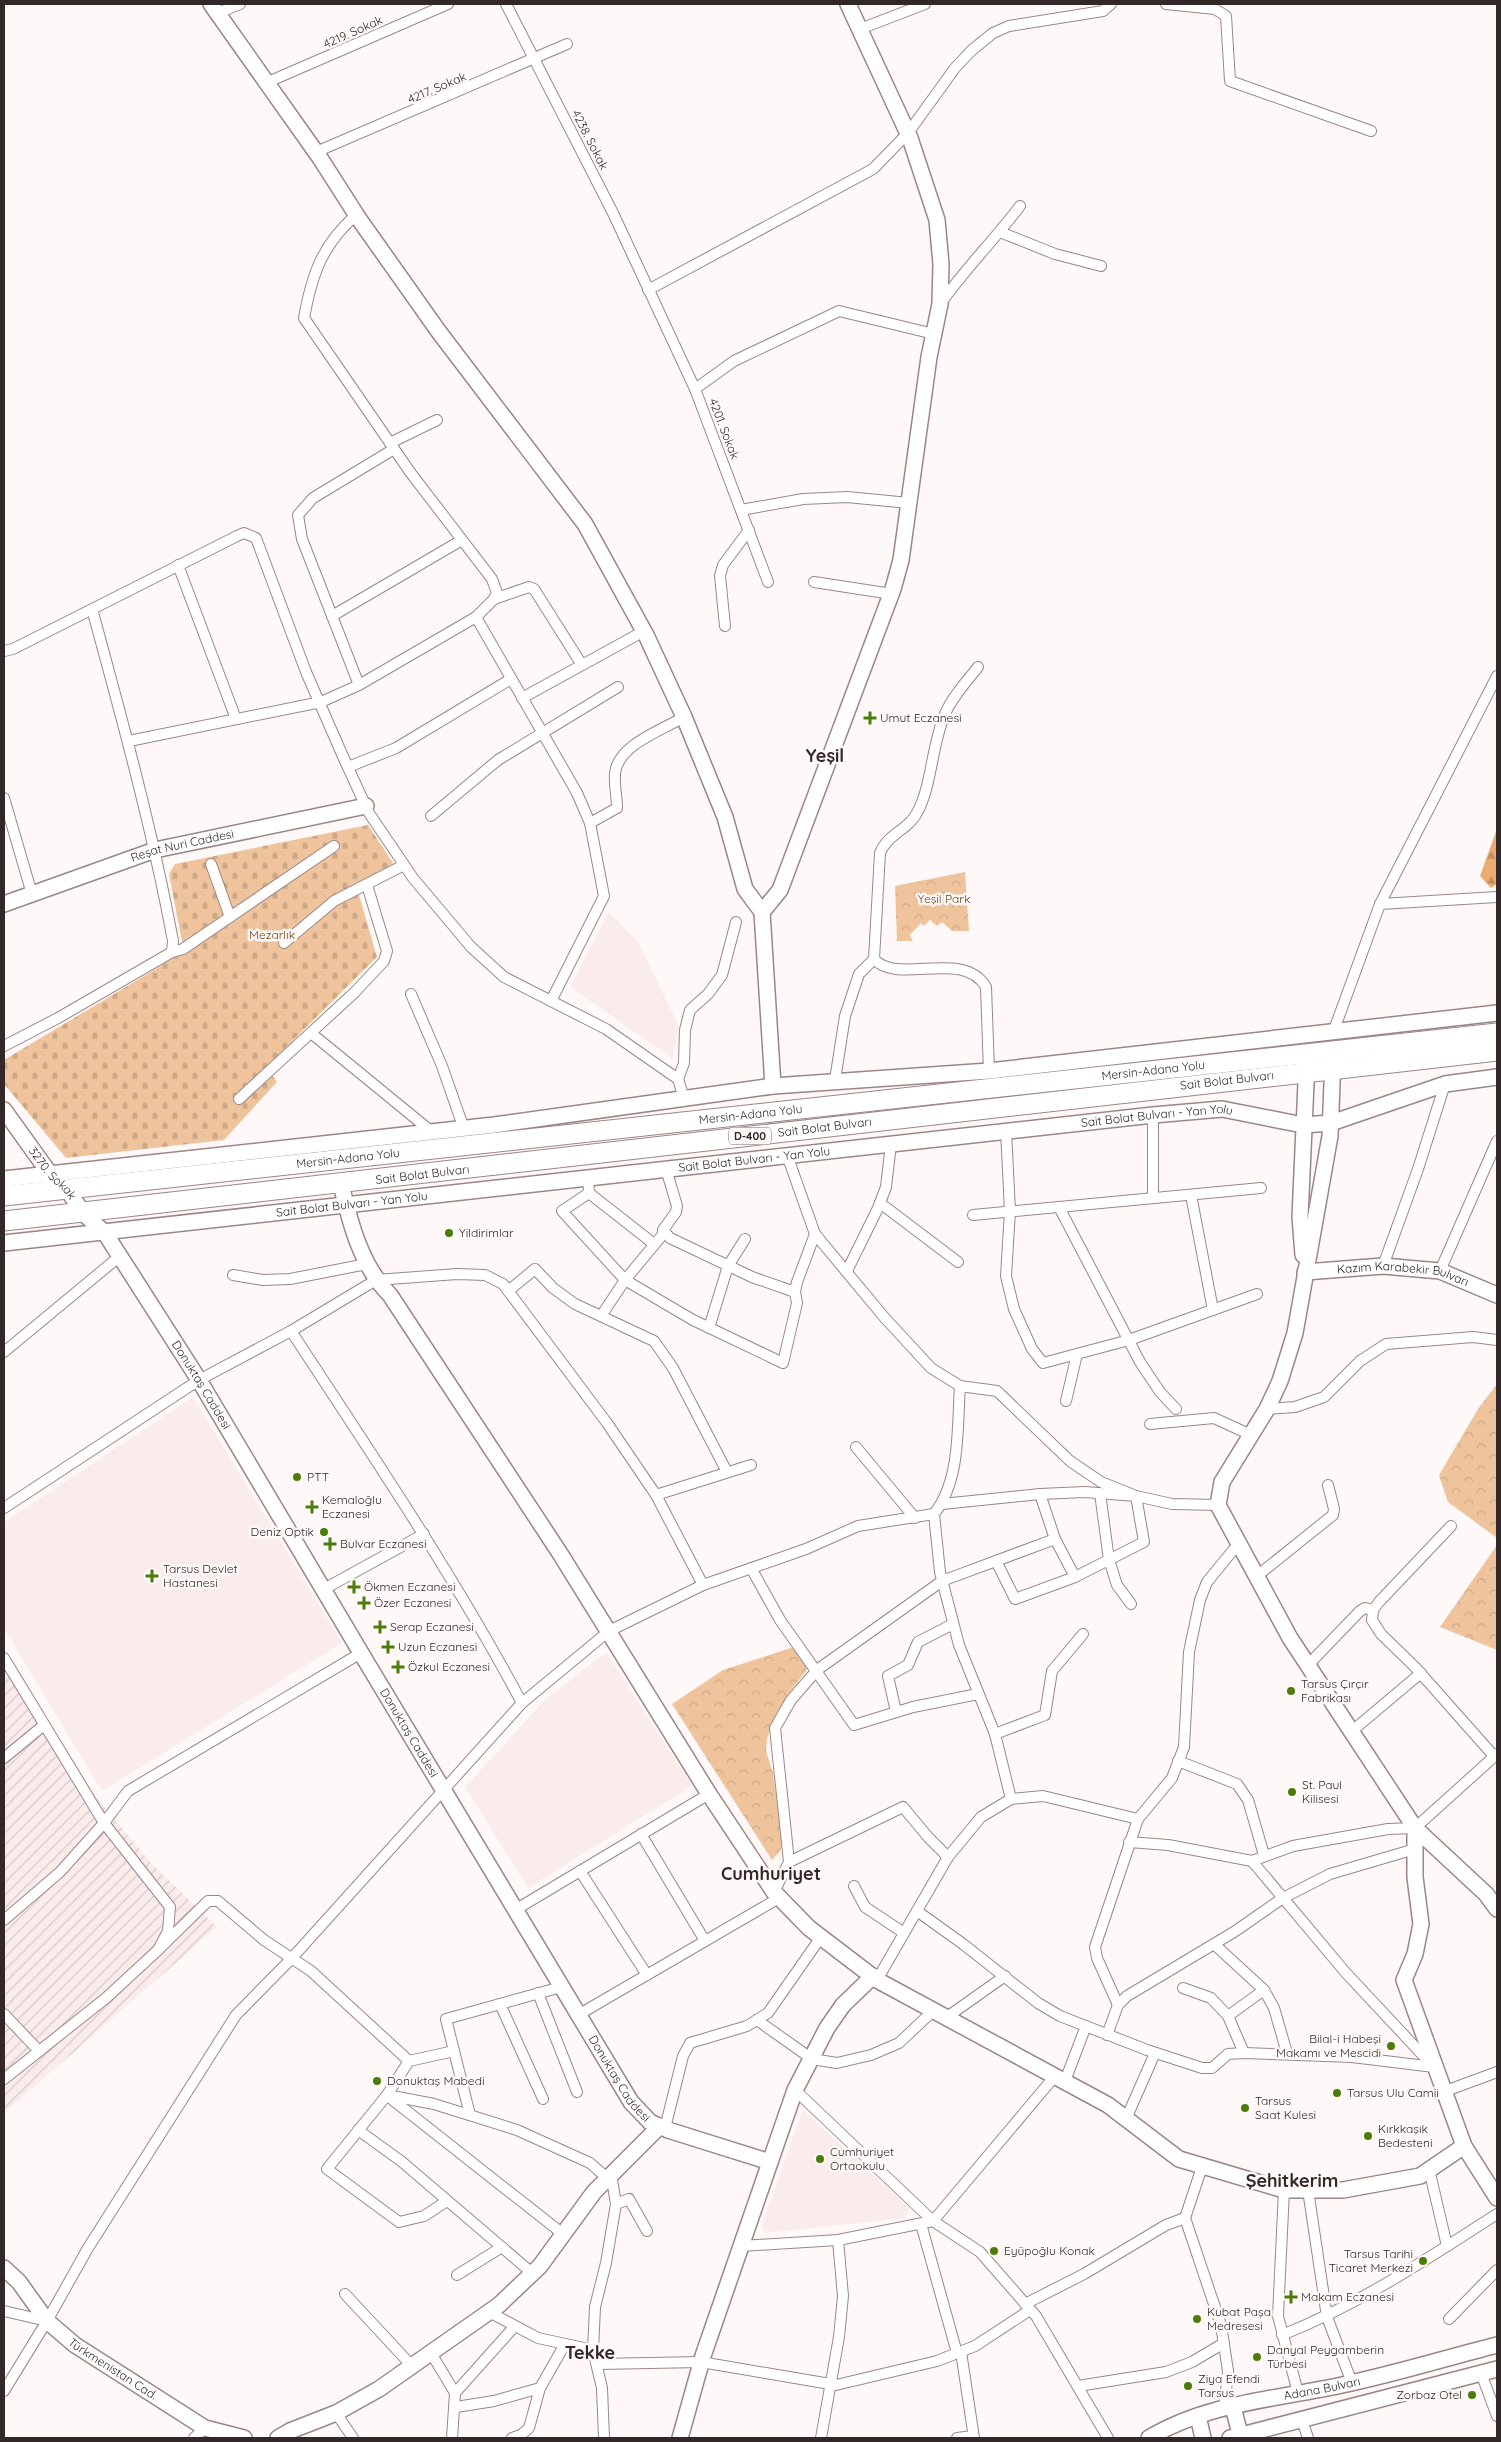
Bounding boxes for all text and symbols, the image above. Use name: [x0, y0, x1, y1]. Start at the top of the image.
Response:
street label: 4219. Sokak: [321, 12, 385, 51]
street label: 4217. Sokak: [405, 68, 468, 107]
street label: 4238. Sokak: [569, 107, 612, 172]
street label: 4201. Sokak: [706, 396, 743, 461]
place label: Umut Eczanesi: [880, 710, 962, 725]
marker: Umut Eczanesi: [864, 712, 876, 724]
district label: Yeşil: [806, 744, 844, 767]
street label: Reşat Nuri Caddesi: [129, 826, 235, 865]
park label: Yeşil Park: [918, 891, 970, 906]
park label: Mezarlık: [249, 927, 295, 942]
street label: Mersin-Adana Yolu: [1101, 1057, 1206, 1083]
street label: Sait Bolat Bulvarı: [1179, 1067, 1275, 1093]
street label: Mersin-Adana Yolu: [698, 1101, 803, 1127]
street label: Sait Bolat Bulvarı - Yan Yolu: [1080, 1101, 1234, 1130]
street label: Sait Bolat Bulvarı: [777, 1114, 872, 1140]
road number: D-400: [729, 1128, 771, 1144]
street label: Sait Bolat Bulvarı - Yan Yolu: [678, 1143, 831, 1175]
street label: 3270. Sokak: [26, 1144, 80, 1202]
street label: Mersin-Adana Yolu: [295, 1145, 400, 1171]
street label: Sait Bolat Bulvarı: [375, 1161, 470, 1187]
street label: Sait Bolat Bulvarı - Yan Yolu: [275, 1188, 428, 1220]
place label: Yildirimlar: [459, 1225, 514, 1240]
marker: Yildirimlar: [443, 1227, 455, 1239]
street label: Kazım Karabekir Bulvarı: [1336, 1258, 1471, 1289]
street label: Donuktaş Caddesi: [169, 1338, 234, 1432]
place label: PTT: [307, 1469, 329, 1484]
marker: PTT: [291, 1471, 303, 1483]
place label: Kemaloğlu Eczanesi: [322, 1492, 382, 1521]
marker: Kemaloğlu Eczanesi: [306, 1501, 318, 1513]
place label: Deniz Optik: [250, 1524, 314, 1539]
marker: Deniz Optik: [318, 1526, 330, 1538]
place label: Bulvar Eczanesi: [340, 1536, 427, 1551]
marker: Bulvar Eczanesi: [324, 1538, 336, 1550]
place label: Tarsus Devlet Hastanesi: [163, 1561, 238, 1590]
marker: Tarsus Devlet Hastanesi: [145, 1569, 159, 1583]
place label: Ökmen Eczanesi: [364, 1579, 455, 1594]
marker: Ökmen Eczanesi: [348, 1581, 360, 1593]
place label: Özer Eczanesi: [374, 1595, 451, 1610]
marker: Özer Eczanesi: [358, 1597, 370, 1609]
place label: Serap Eczanesi: [390, 1619, 474, 1634]
marker: Serap Eczanesi: [374, 1621, 386, 1633]
place label: Uzun Eczanesi: [398, 1639, 477, 1654]
marker: Uzun Eczanesi: [382, 1641, 394, 1653]
place label: Özkul Eczanesi: [408, 1659, 490, 1674]
marker: Özkul Eczanesi: [392, 1661, 404, 1673]
place label: Tarsus Çırçır Fabrikası: [1301, 1676, 1369, 1705]
street label: Donuktaş Caddesi: [377, 1685, 442, 1780]
marker: Tarsus Çırçır Fabrikası: [1285, 1685, 1297, 1697]
place label: St. Paul Kilisesi: [1302, 1777, 1342, 1806]
marker: St. Paul Kilisesi: [1286, 1786, 1298, 1798]
district label: Cumhuriyet: [721, 1862, 821, 1885]
place label: Bilal-i Habeşi Makamı ve Mescidi: [1276, 2031, 1381, 2060]
street label: Donuktaş Caddesi: [586, 2032, 654, 2125]
marker: Bilal-i Habeşi Makamı ve Mescidi: [1385, 2040, 1397, 2052]
place label: Donuktaş Mabedi: [387, 2073, 485, 2088]
marker: Donuktaş Mabedi: [371, 2075, 383, 2087]
place label: Tarsus Ulu Camii: [1347, 2085, 1439, 2100]
marker: Tarsus Ulu Camii: [1331, 2087, 1343, 2099]
place label: Tarsus Saat Kulesi: [1255, 2093, 1316, 2122]
marker: Tarsus Saat Kulesi: [1239, 2102, 1251, 2114]
place label: Kırkkaşık Bedesteni: [1378, 2121, 1433, 2150]
marker: Kırkkaşık Bedesteni: [1362, 2130, 1374, 2142]
place label: Cumhuriyet Ortaokulu: [830, 2144, 894, 2173]
marker: Cumhuriyet Ortaokulu: [814, 2153, 826, 2165]
district label: Şehitkerim: [1246, 2169, 1338, 2192]
place label: Eyüpoğlu Konak: [1004, 2243, 1095, 2258]
marker: Eyüpoğlu Konak: [988, 2245, 1000, 2257]
place label: Tarsus Tarihi Ticaret Merkezi: [1329, 2246, 1413, 2275]
marker: Tarsus Tarihi Ticaret Merkezi: [1417, 2255, 1429, 2267]
place label: Makam Eczanesi: [1301, 2289, 1394, 2304]
marker: Makam Eczanesi: [1285, 2291, 1297, 2303]
place label: Kubat Paşa Medresesi: [1207, 2304, 1271, 2333]
marker: Kubat Paşa Medresesi: [1191, 2313, 1203, 2325]
street label: Türkmenistan Cad.: [65, 2335, 160, 2403]
district label: Tekke: [565, 2341, 615, 2364]
place label: Danyal Peygamberin Türbesi: [1267, 2342, 1384, 2371]
marker: Danyal Peygamberin Türbesi: [1251, 2351, 1263, 2363]
place label: Ziya Efendi Tarsus: [1198, 2371, 1260, 2400]
street label: Adana Bulvarı: [1282, 2373, 1362, 2403]
marker: Ziya Efendi Tarsus: [1182, 2380, 1194, 2392]
place label: Zorbaz Otel: [1396, 2387, 1462, 2402]
marker: Zorbaz Otel: [1466, 2389, 1478, 2401]

